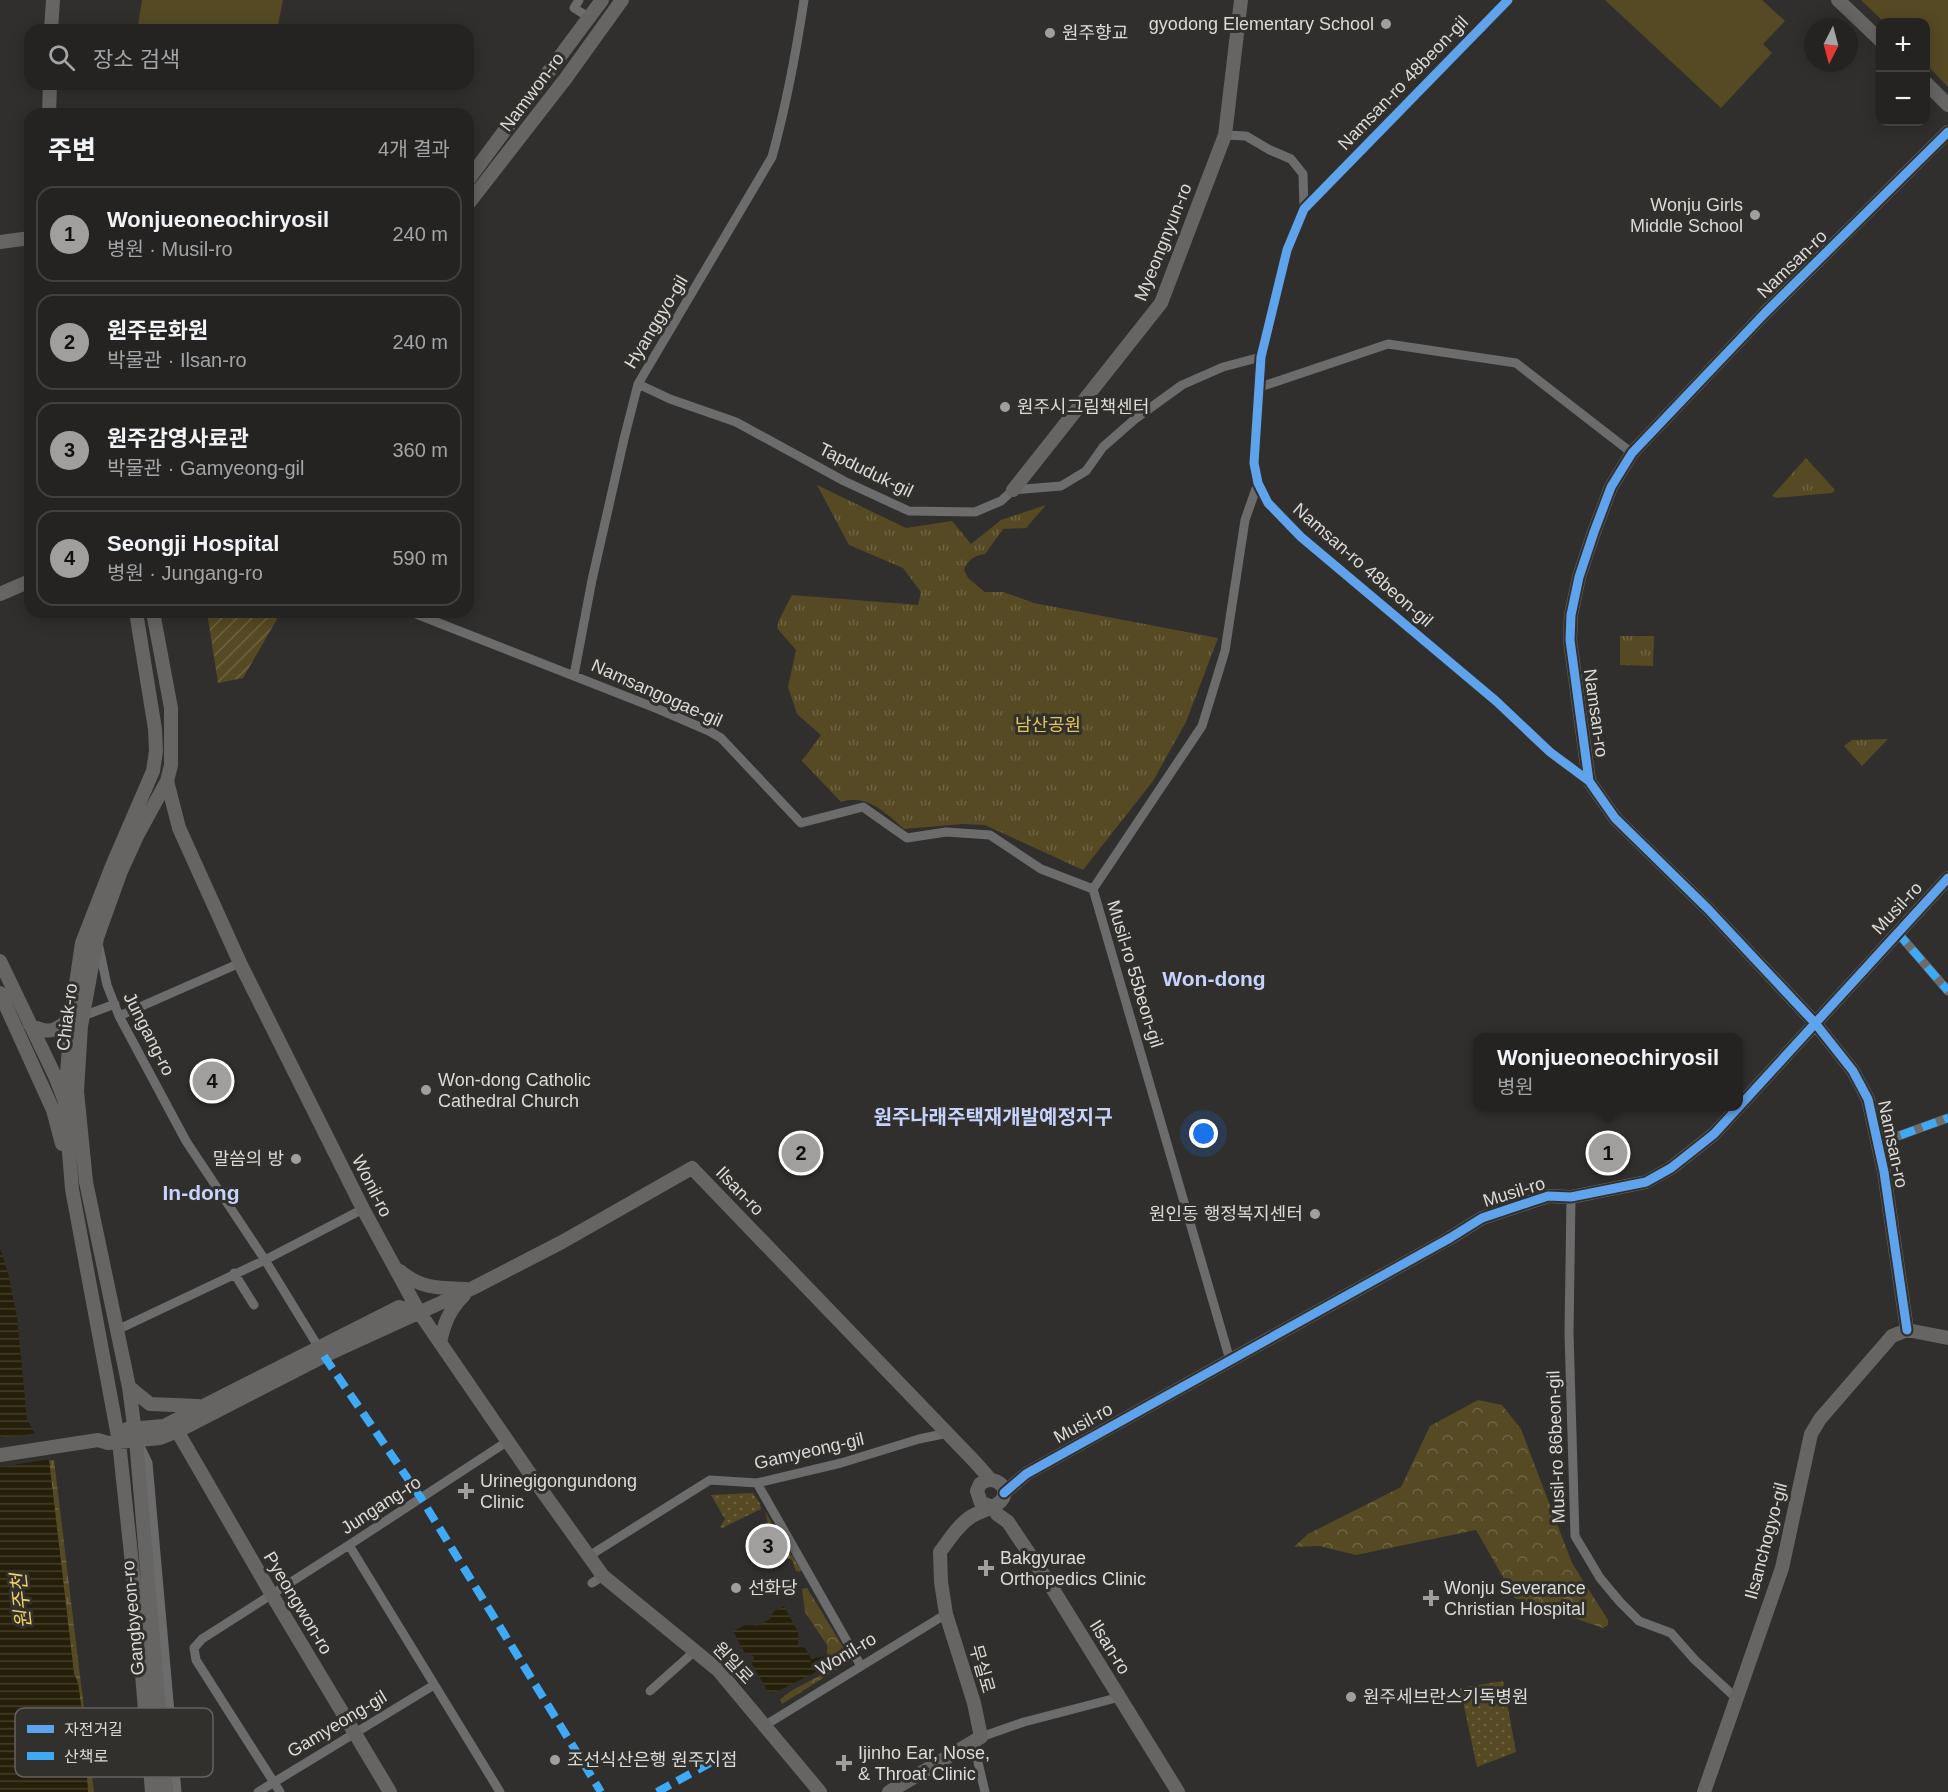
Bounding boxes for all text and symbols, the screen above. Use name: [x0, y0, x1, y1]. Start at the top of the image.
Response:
street label: Namsan-ro 48beon-gil: [1334, 12, 1472, 154]
place label: gyodong Elementary School: [1149, 14, 1374, 34]
marker: gyodong Elementary School: [1379, 17, 1393, 31]
north arrow: [1804, 18, 1858, 72]
map controls: [1876, 18, 1930, 126]
button: +: [1876, 18, 1930, 72]
place label: 원주향교: [1062, 23, 1128, 43]
search box: [24, 24, 474, 90]
marker: 원주향교: [1043, 26, 1057, 40]
icon: search: [45, 41, 78, 74]
text: 장소 검색: [93, 47, 180, 72]
street label: Namwon-ro: [496, 49, 568, 135]
button: −: [1876, 72, 1930, 126]
text: 주변: [48, 135, 96, 165]
text: 4개 결과: [378, 138, 450, 160]
street label: Myeongnyun-ro: [1130, 180, 1196, 304]
place label: Wonju Girls Middle School: [1630, 195, 1743, 236]
text: Wonjueoneochiryosil: [107, 207, 329, 232]
marker: Wonju Girls Middle School: [1748, 208, 1762, 222]
text: 1: [64, 223, 75, 245]
text: 240 m: [392, 223, 448, 245]
street label: Namsan-ro: [1753, 226, 1831, 302]
text: 병원 · Musil-ro: [107, 238, 233, 260]
street label: Hyanggyo-gil: [620, 272, 692, 372]
text: 원주문화원: [107, 318, 208, 343]
text: 2: [64, 331, 75, 353]
text: 240 m: [392, 331, 448, 353]
text: 박물관 · Ilsan-ro: [107, 349, 247, 371]
place label: 원주시그림책센터: [1017, 397, 1149, 417]
marker: 원주시그림책센터: [998, 400, 1012, 414]
text: 원주감영사료관: [107, 426, 249, 451]
text: 3: [64, 439, 75, 461]
text: 360 m: [392, 439, 448, 461]
street label: Tapduduk-gil: [816, 439, 916, 501]
text: 박물관 · Gamyeong-gil: [107, 457, 304, 479]
street label: Namsan-ro 48beon-gil: [1289, 499, 1437, 631]
text: Seongji Hospital: [107, 531, 279, 556]
text: 4: [64, 547, 75, 569]
text: 590 m: [392, 547, 448, 569]
text: 병원 · Jungang-ro: [107, 562, 263, 584]
street label: Namsangogae-gil: [588, 655, 726, 731]
street label: Namsan-ro: [1580, 668, 1612, 758]
park label: 남산공원: [1015, 715, 1081, 735]
street label: Musil-ro: [1868, 878, 1926, 938]
street label: Musil-ro 55beon-gil: [1103, 898, 1167, 1050]
district label: Won-dong: [1162, 967, 1266, 990]
street label: Chiak-ro: [53, 982, 81, 1052]
street label: Jungang-ro: [119, 989, 179, 1079]
popup: [1473, 1033, 1743, 1111]
text: Wonjueoneochiryosil: [1497, 1045, 1719, 1070]
pin: 4: [192, 1058, 232, 1104]
place label: Won-dong Catholic Cathedral Church: [438, 1070, 591, 1111]
text: 병원: [1497, 1076, 1534, 1098]
marker: Won-dong Catholic Cathedral Church: [419, 1083, 433, 1097]
street label: Namsan-ro: [1874, 1098, 1912, 1190]
district label: 원주나래주택재개발예정지구: [873, 1106, 1113, 1128]
your location: [1189, 1119, 1218, 1148]
pin: 2: [782, 1130, 820, 1176]
pin: 1: [1588, 1130, 1628, 1176]
place label: 말씀의 방: [213, 1149, 284, 1169]
marker: 말씀의 방: [289, 1152, 303, 1166]
street label: Wonil-ro: [348, 1152, 396, 1220]
street label: Ilsan-ro: [712, 1162, 768, 1220]
street label: Musil-ro: [1480, 1173, 1548, 1211]
district label: In-dong: [163, 1181, 239, 1204]
place label: 원인동 행정복지센터: [1149, 1204, 1303, 1224]
marker: 원인동 행정복지센터: [1308, 1207, 1322, 1221]
street label: Musil-ro 86beon-gil: [1543, 1370, 1569, 1524]
street label: Musil-ro: [1050, 1399, 1116, 1447]
street label: Gamyeong-gil: [752, 1429, 866, 1473]
place label: Urinegigongundong Clinic: [480, 1471, 637, 1512]
street label: Jungang-ro: [337, 1472, 425, 1538]
street label: Ilsanchogyo-gil: [1741, 1480, 1791, 1602]
marker: Urinegigongundong Clinic: [457, 1482, 475, 1500]
pin: 3: [748, 1524, 788, 1568]
street label: Pyeongwon-ro: [260, 1548, 336, 1658]
place label: Bakgyurae Orthopedics Clinic: [1000, 1548, 1146, 1589]
marker: Bakgyurae Orthopedics Clinic: [977, 1559, 995, 1577]
street label: Gangbyeon-ro: [118, 1560, 148, 1676]
water label: 원주천: [7, 1570, 35, 1630]
place label: 선화당: [748, 1578, 798, 1598]
place label: Wonju Severance Christian Hospital: [1444, 1578, 1586, 1619]
marker: 선화당: [729, 1581, 743, 1595]
marker: Wonju Severance Christian Hospital: [1422, 1589, 1440, 1607]
street label: Ilsan-ro: [1086, 1616, 1134, 1678]
street label: Wonil-ro: [812, 1628, 880, 1680]
street label: 원일로: [709, 1638, 757, 1688]
street label: 무실로: [966, 1642, 998, 1696]
street label: Gamyeong-gil: [284, 1687, 390, 1761]
place label: 원주세브란스기독병원: [1363, 1687, 1529, 1707]
marker: 원주세브란스기독병원: [1344, 1690, 1358, 1704]
legend: [15, 1708, 213, 1777]
text: 자전거길: [64, 1721, 123, 1738]
place label: Ijinho Ear, Nose, & Throat Clinic: [858, 1743, 990, 1784]
text: 산책로: [64, 1748, 108, 1765]
place label: 조선식산은행 원주지점: [567, 1750, 738, 1770]
marker: 조선식산은행 원주지점: [548, 1753, 562, 1767]
marker: Ijinho Ear, Nose, & Throat Clinic: [835, 1754, 853, 1772]

